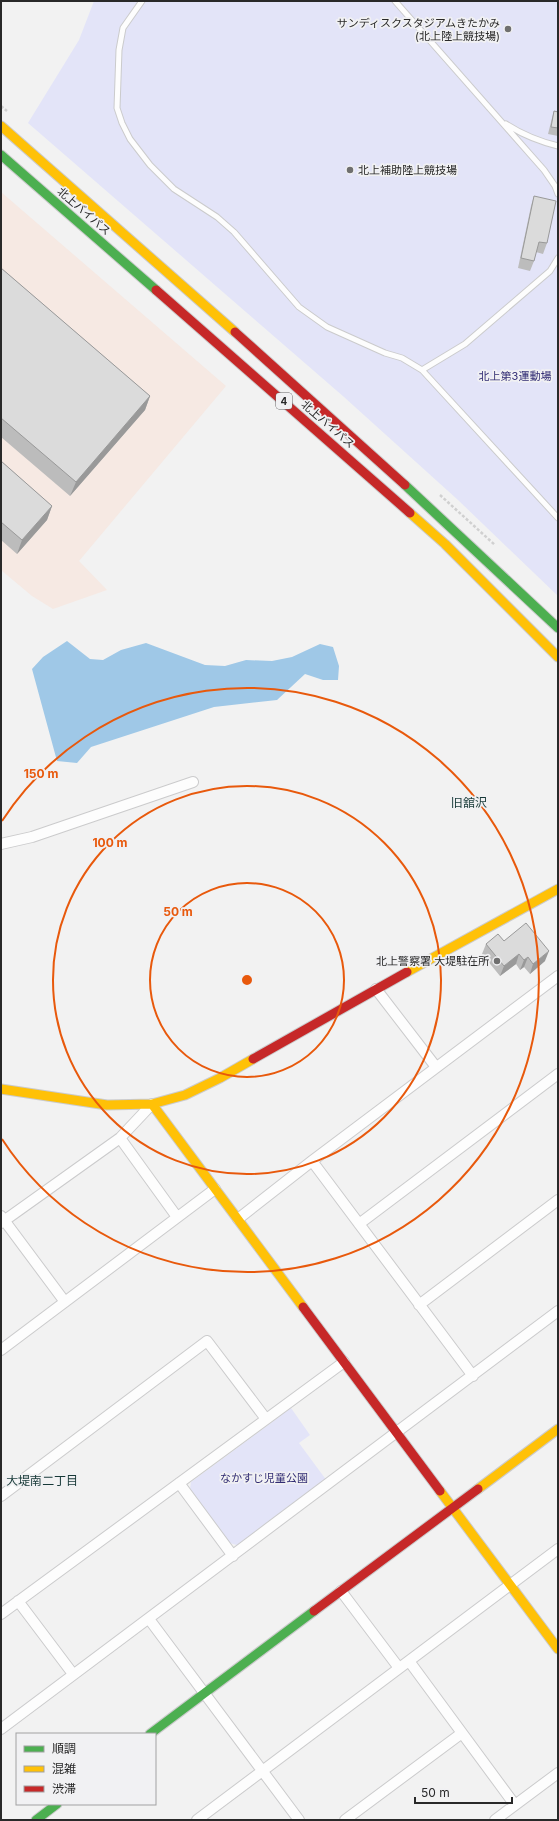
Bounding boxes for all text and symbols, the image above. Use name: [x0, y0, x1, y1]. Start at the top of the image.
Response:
place label: サンディスクスタジアムきたかみ (北上陸上競技場): [337, 16, 500, 43]
marker: サンディスクスタジアムきたかみ (北上陸上競技場): [503, 24, 513, 34]
place label: 北上補助陸上競技場: [358, 163, 457, 177]
marker: 北上補助陸上競技場: [345, 165, 355, 175]
street label: 北上バイパス: [55, 184, 113, 238]
park label: 北上第3運動場: [479, 369, 551, 383]
road number: 4: [276, 393, 292, 409]
street label: 北上バイパス: [299, 397, 357, 451]
text: 150 m: [24, 766, 58, 781]
district label: 旧舘沢: [451, 795, 487, 810]
text: 100 m: [92, 835, 128, 850]
text: 50 m: [163, 904, 193, 919]
place label: 北上警察署 大堤駐在所: [376, 954, 490, 968]
marker: 北上警察署 大堤駐在所: [492, 956, 502, 966]
centre of rings: [240, 973, 254, 987]
park label: なかすじ児童公園: [220, 1471, 308, 1485]
district label: 大堤南二丁目: [6, 1473, 78, 1488]
legend: [16, 1733, 156, 1805]
text: 順調: [52, 1741, 76, 1756]
text: 混雑: [52, 1761, 76, 1776]
scale bar: [415, 1779, 512, 1805]
text: 渋滞: [52, 1781, 76, 1796]
text: 50 m: [421, 1785, 450, 1800]

